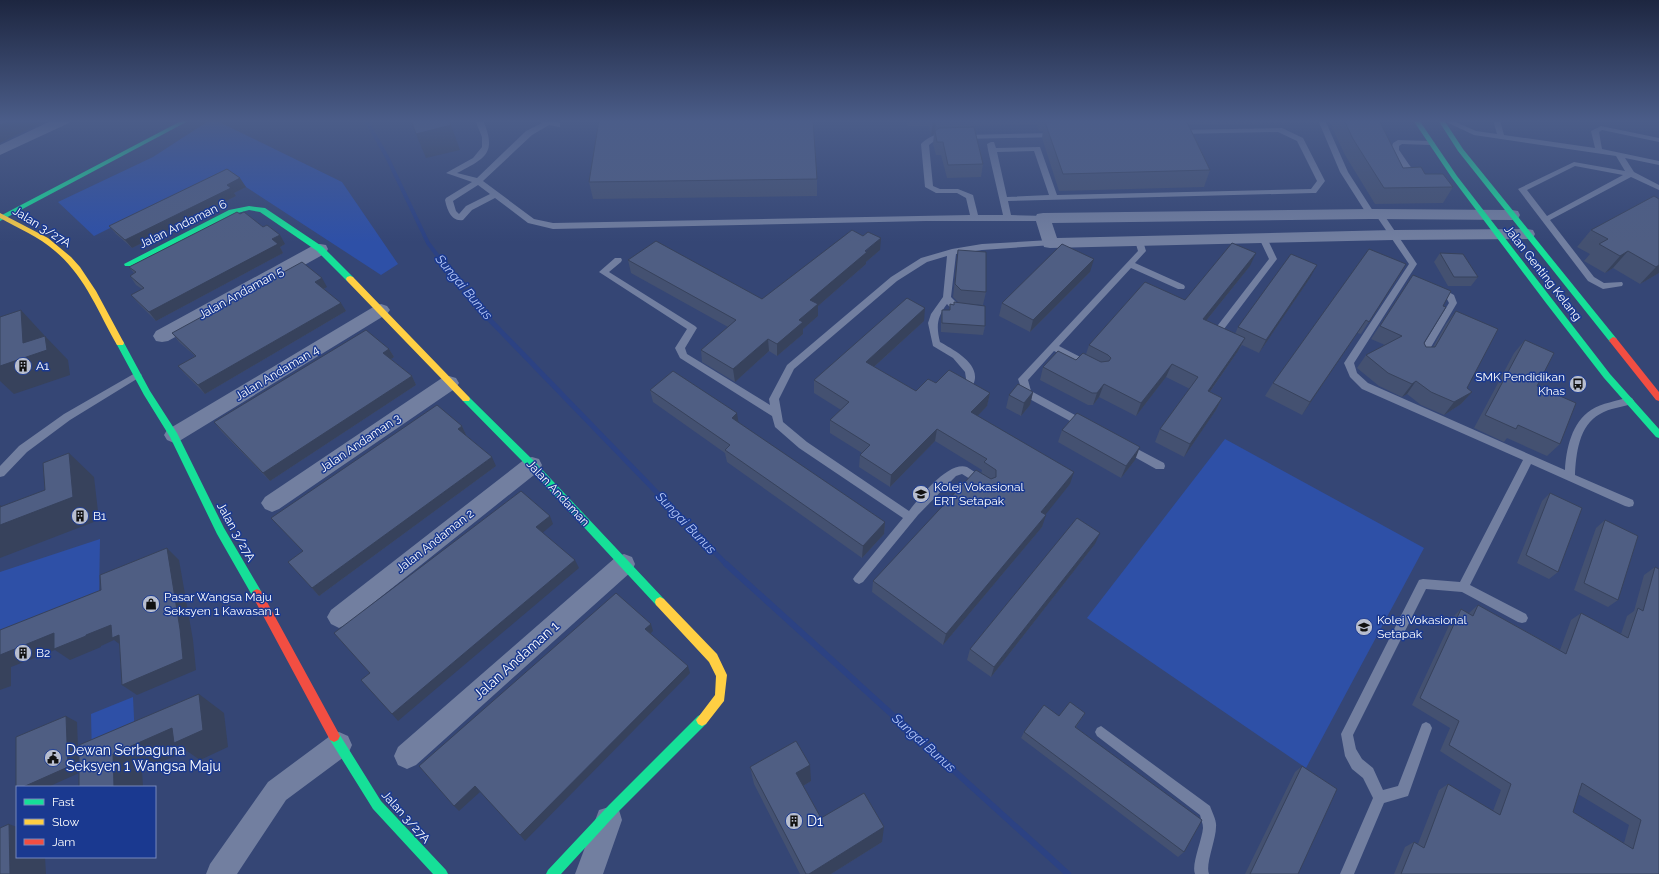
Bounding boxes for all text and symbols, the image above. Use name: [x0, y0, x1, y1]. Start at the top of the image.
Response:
street label: Jalan Andaman 6: [137, 197, 229, 251]
street label: Jalan 3/27A: [10, 204, 74, 250]
street label: Jalan Genting Kelang: [1501, 222, 1585, 324]
water label: Sungai Bunus: [432, 251, 496, 323]
street label: Jalan Andaman 5: [196, 264, 286, 322]
street label: Jalan Andaman 4: [233, 342, 322, 403]
building icon: A1: [13, 356, 33, 376]
place label: A1: [36, 359, 49, 373]
place label: SMK Pendidikan Khas: [1475, 370, 1565, 398]
bus stop icon: SMK Pendidikan Khas: [1568, 374, 1588, 394]
street label: Jalan Andaman 3: [317, 411, 403, 475]
street label: Jalan Andaman: [524, 457, 592, 529]
place label: Kolej Vokasional ERT Setapak: [934, 480, 1025, 508]
school or university icon: Kolej Vokasional ERT Setapak: [911, 484, 931, 504]
water label: Sungai Bunus: [652, 488, 719, 557]
street label: Jalan 3/27A: [214, 500, 258, 564]
building icon: B1: [70, 506, 90, 526]
street label: Jalan Andaman 2: [393, 506, 477, 576]
place label: B1: [93, 509, 106, 523]
place label: Pasar Wangsa Maju Seksyen 1 Kawasan 1: [164, 590, 280, 618]
shop icon: Pasar Wangsa Maju Seksyen 1 Kawasan 1: [141, 594, 161, 614]
place label: Kolej Vokasional Setapak: [1377, 613, 1468, 641]
school or university icon: Kolej Vokasional Setapak: [1354, 617, 1374, 637]
street label: Jalan Andaman 1: [470, 618, 562, 702]
building icon: B2: [13, 643, 33, 663]
place label: B2: [36, 646, 50, 660]
water label: Sungai Bunus: [888, 710, 959, 775]
place label: Dewan Serbaguna Seksyen 1 Wangsa Maju: [66, 742, 221, 774]
public building icon: Dewan Serbaguna Seksyen 1 Wangsa Maju: [43, 748, 63, 768]
legend: [16, 786, 156, 858]
street label: Jalan 3/27A: [379, 788, 433, 846]
text: Fast: [52, 795, 75, 809]
building icon: D1: [784, 811, 804, 831]
place label: D1: [807, 813, 823, 829]
text: Slow: [52, 815, 79, 829]
text: Jam: [52, 835, 75, 849]

